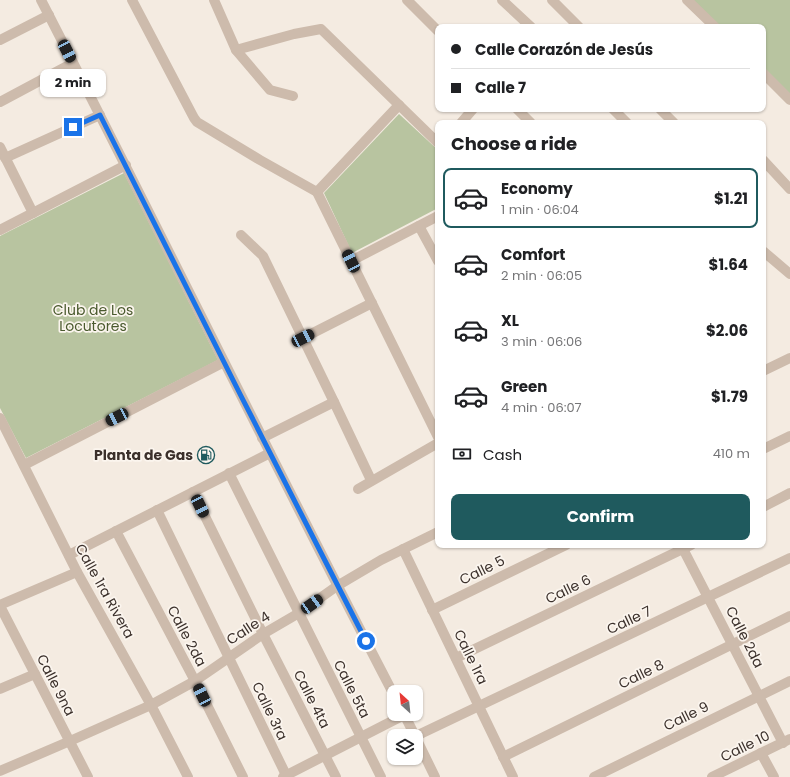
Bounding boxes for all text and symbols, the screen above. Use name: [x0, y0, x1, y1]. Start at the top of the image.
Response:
car: [56, 38, 78, 64]
text: Calle Corazón de Jesús: [475, 39, 653, 60]
callout: 2 min: [40, 69, 106, 97]
text: 2 min: [55, 73, 91, 92]
text: Calle 7: [475, 77, 526, 98]
route end: [64, 118, 82, 136]
text: Choose a ride: [451, 131, 577, 156]
text: Economy: [501, 178, 573, 199]
icon: car: [453, 180, 489, 216]
text: $1.21: [714, 188, 748, 209]
text: 1 min · 06:04: [501, 200, 579, 219]
text: Comfort: [501, 244, 565, 265]
icon: car: [453, 246, 489, 282]
car: [340, 248, 362, 274]
text: $1.64: [709, 254, 748, 275]
text: 2 min · 06:05: [501, 266, 582, 285]
park label: Club de Los Locutores: [53, 300, 133, 336]
text: XL: [501, 310, 519, 331]
icon: car: [453, 312, 489, 348]
text: $2.06: [706, 320, 748, 341]
car: [290, 327, 316, 349]
text: 3 min · 06:06: [501, 332, 582, 351]
text: Green: [501, 376, 547, 397]
icon: car: [453, 378, 489, 414]
text: $1.79: [711, 386, 748, 407]
text: 4 min · 06:07: [501, 398, 582, 417]
car: [104, 406, 130, 428]
icon: cash: [451, 443, 473, 465]
text: Cash: [483, 444, 522, 465]
text: 410 m: [713, 444, 750, 463]
place label: Planta de Gas: [94, 445, 193, 465]
fuel station icon: Planta de Gas: [196, 445, 216, 465]
car: [189, 493, 211, 519]
button: Confirm: [451, 494, 750, 540]
street label: Calle 1ra Rivera: [71, 540, 139, 642]
street label: Calle 5: [456, 550, 508, 590]
street label: Calle 6: [542, 569, 594, 609]
car: [299, 592, 325, 616]
street label: Calle 7: [603, 601, 655, 639]
street label: Calle 2da: [163, 602, 211, 670]
street label: Calle 2da: [721, 603, 769, 671]
street label: Calle 4: [222, 606, 274, 650]
street label: Calle 1ra: [449, 626, 493, 688]
route start: [357, 632, 375, 650]
street label: Calle 9na: [32, 651, 80, 719]
street label: Calle 8: [615, 654, 667, 694]
street label: Calle 5ta: [329, 656, 375, 722]
street label: Calle 4ta: [289, 666, 335, 732]
street label: Calle 3ra: [247, 679, 293, 743]
car: [191, 682, 213, 708]
north arrow: [387, 685, 423, 721]
map controls: [387, 685, 423, 765]
street label: Calle 9: [660, 696, 712, 736]
street label: Calle 10: [717, 725, 773, 767]
button: layers: [387, 729, 423, 765]

